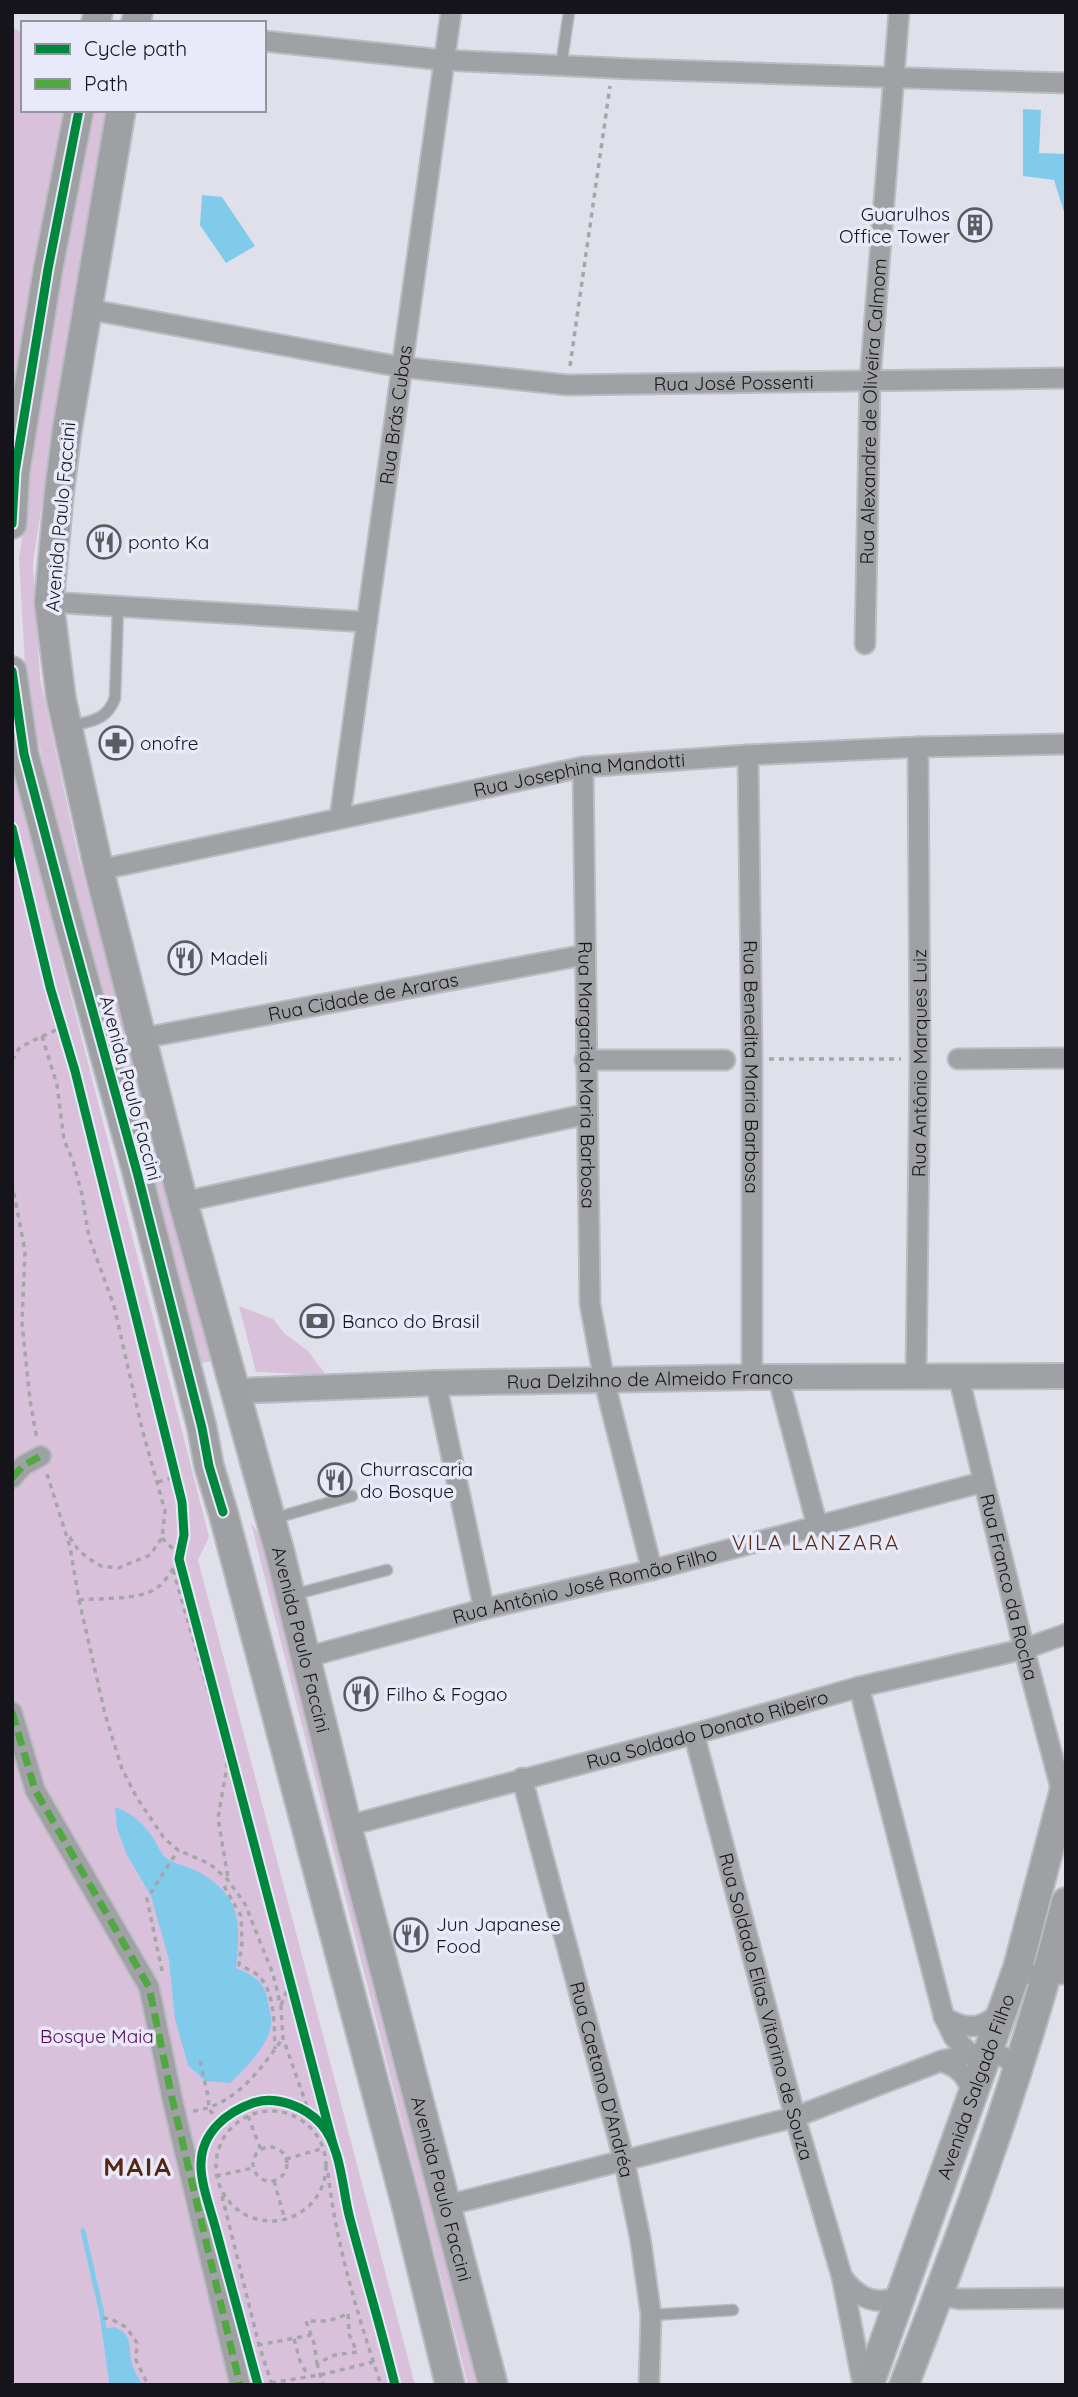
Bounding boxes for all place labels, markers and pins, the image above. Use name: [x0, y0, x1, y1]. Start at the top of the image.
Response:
place label: Guarulhos Office Tower: [839, 202, 951, 248]
building icon: Guarulhos Office Tower: [956, 206, 994, 244]
restaurant icon: ponto Ka: [85, 523, 123, 561]
place label: ponto Ka: [128, 530, 209, 554]
pharmacy icon: onofre: [97, 724, 135, 762]
place label: onofre: [140, 731, 198, 755]
restaurant icon: Madeli: [166, 939, 204, 977]
place label: Madeli: [210, 946, 268, 970]
bank icon: Banco do Brasil: [298, 1302, 336, 1340]
place label: Banco do Brasil: [342, 1309, 480, 1333]
place label: Churrascaria do Bosque: [360, 1457, 473, 1503]
restaurant icon: Churrascaria do Bosque: [316, 1461, 354, 1499]
restaurant icon: Filho & Fogao: [342, 1675, 380, 1713]
place label: Filho & Fogao: [386, 1682, 507, 1706]
place label: Jun Japanese Food: [436, 1912, 561, 1958]
restaurant icon: Jun Japanese Food: [392, 1916, 430, 1954]

